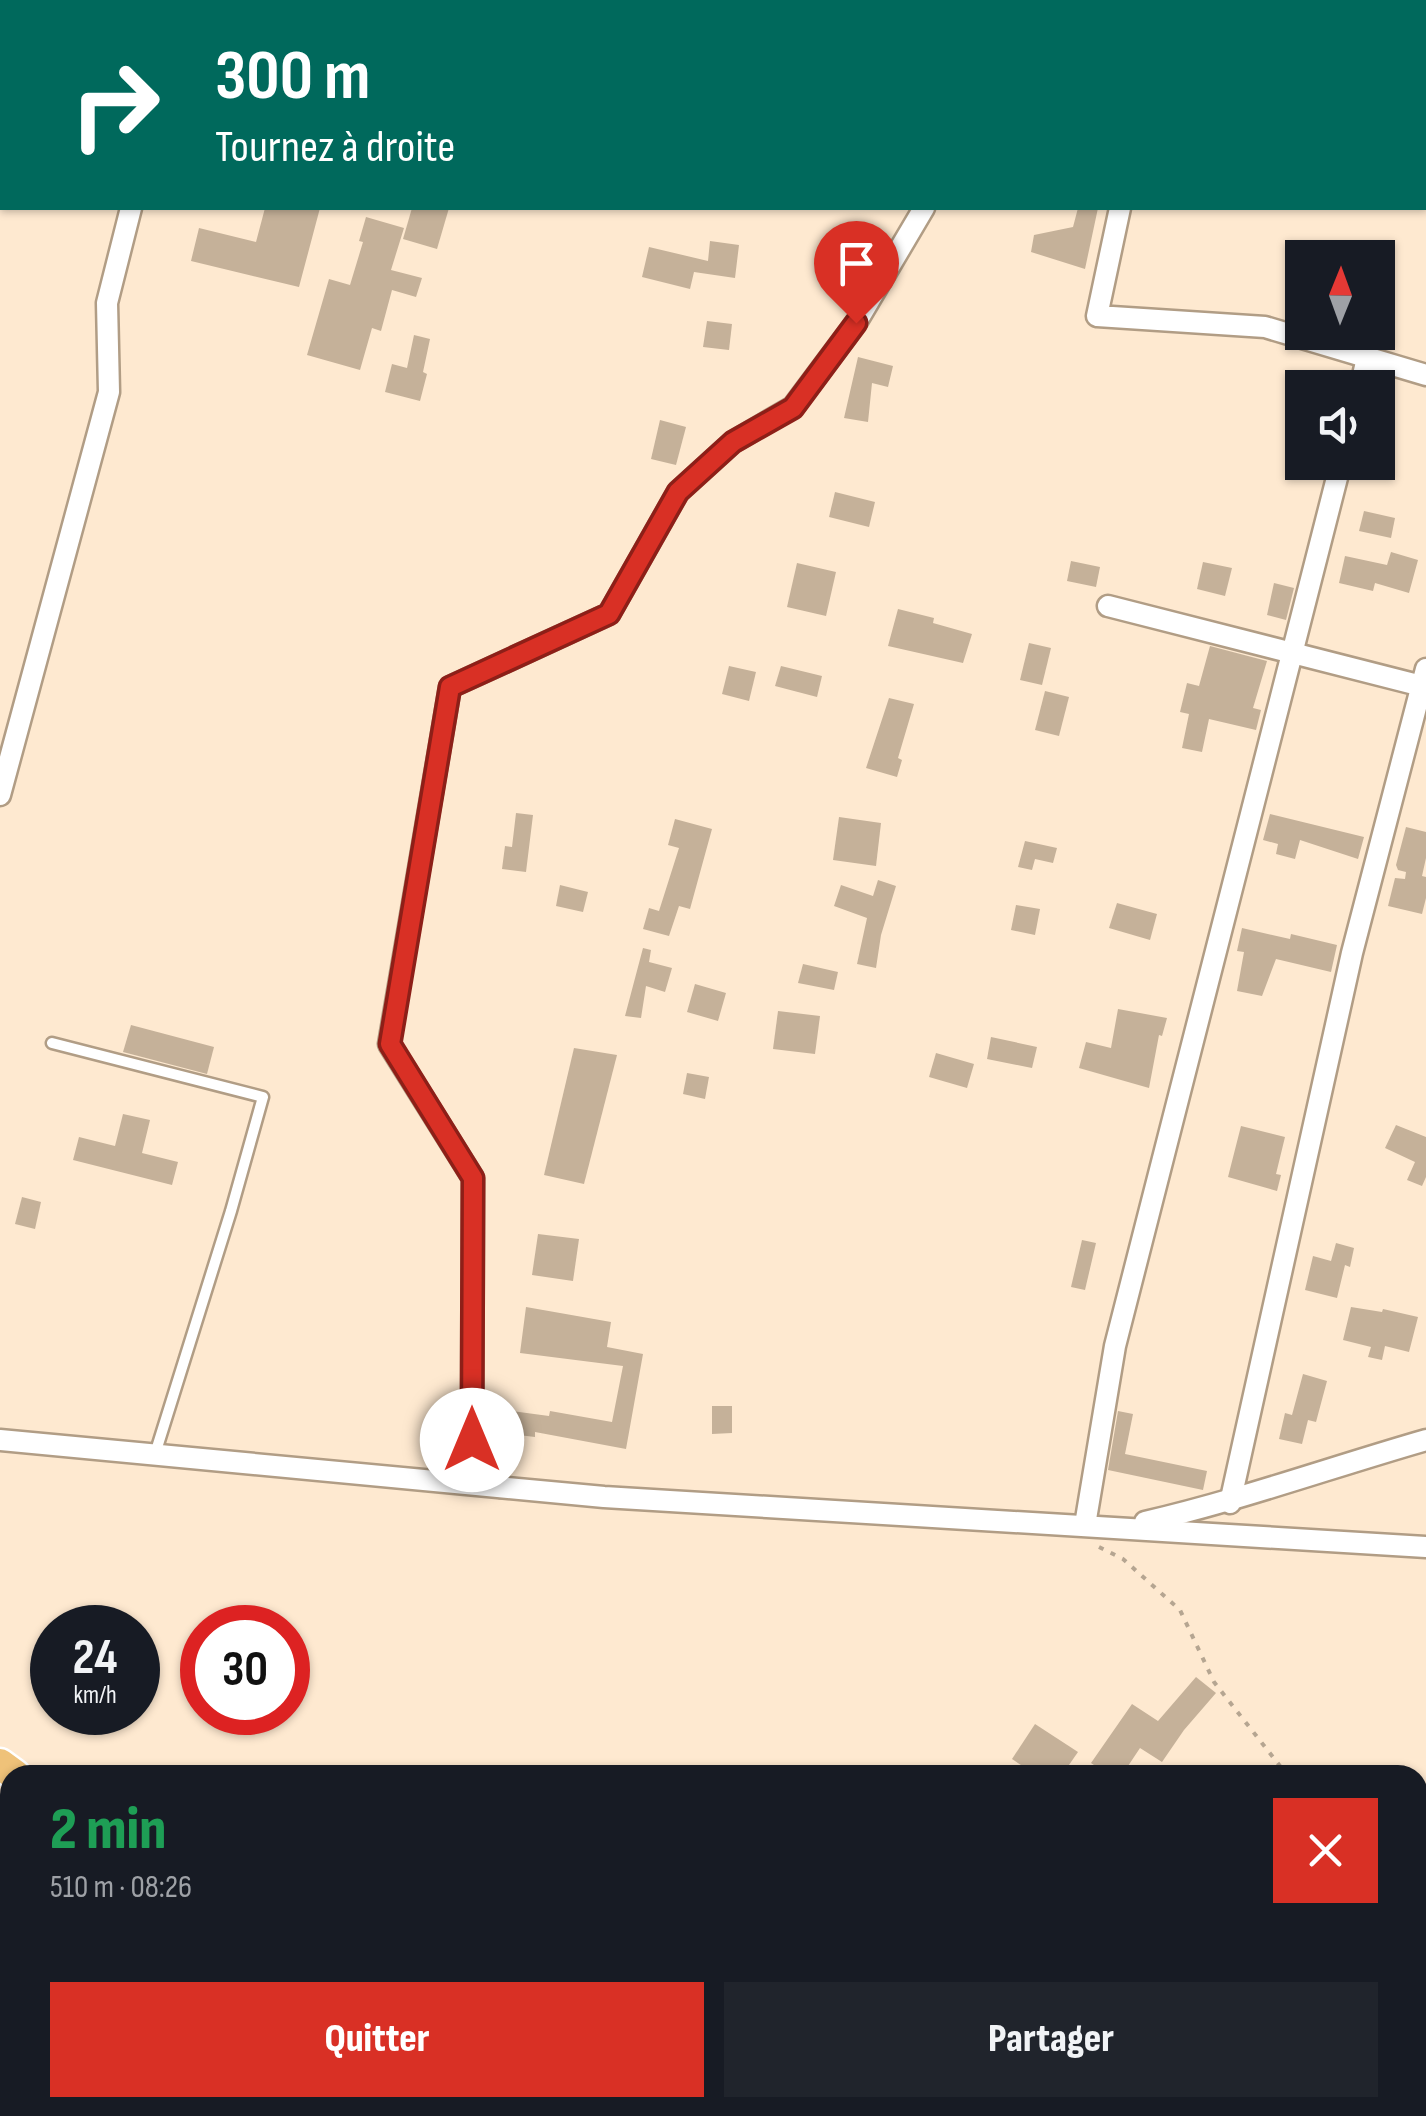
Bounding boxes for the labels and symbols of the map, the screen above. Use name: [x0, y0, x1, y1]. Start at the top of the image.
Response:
pin: [814, 221, 899, 324]
north arrow: [1285, 240, 1395, 350]
position arrow: [420, 1388, 524, 1492]
speed limit sign: 30: [180, 1605, 310, 1735]

